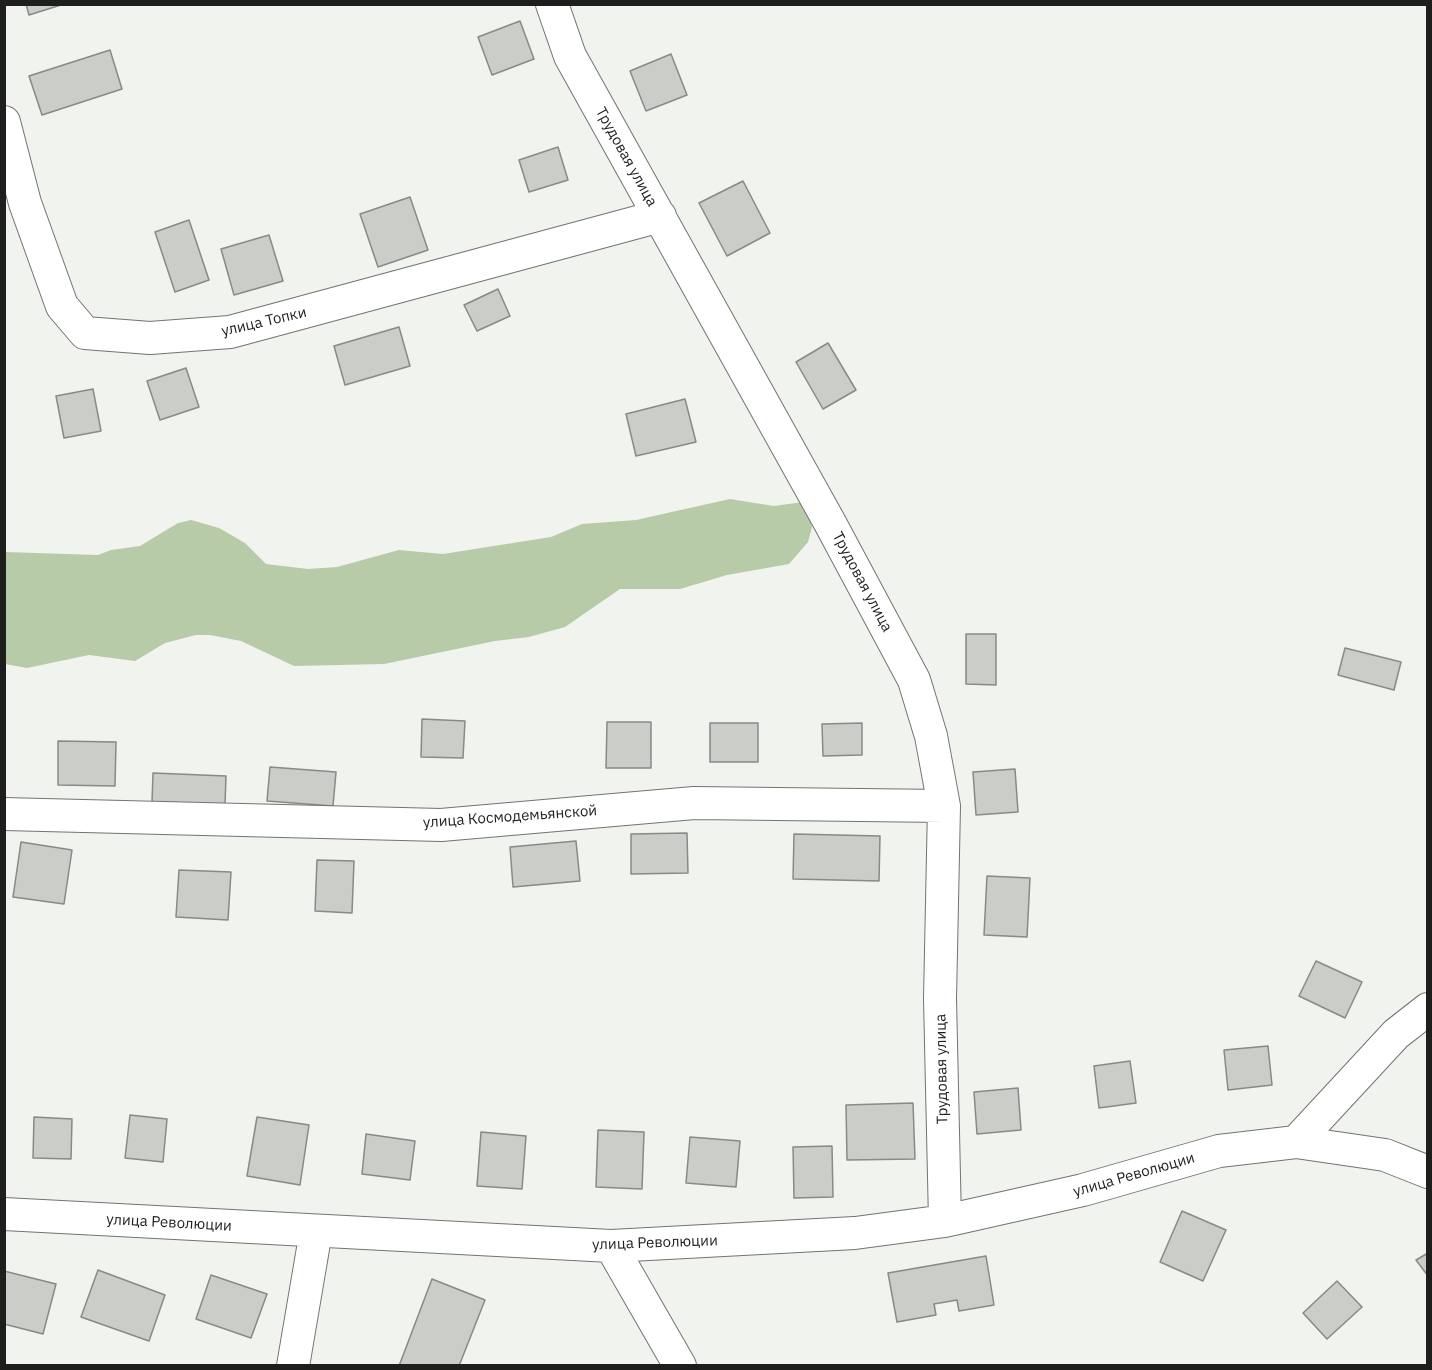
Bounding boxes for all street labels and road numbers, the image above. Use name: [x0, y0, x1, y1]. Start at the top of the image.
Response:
street label: Трудовая улица: [591, 104, 661, 210]
street label: улица Топки: [220, 303, 308, 341]
street label: Трудовая улица: [828, 529, 896, 635]
street label: улица Космодемьянской: [422, 802, 598, 832]
street label: Трудовая улица: [932, 1014, 952, 1124]
street label: улица Революции: [1071, 1149, 1197, 1201]
street label: улица Революции: [106, 1211, 232, 1235]
street label: улица Революции: [592, 1232, 718, 1254]

